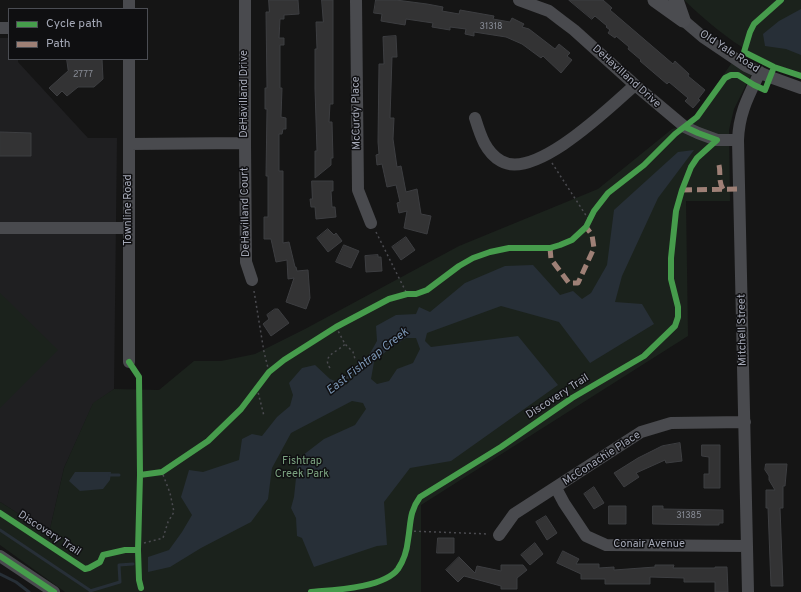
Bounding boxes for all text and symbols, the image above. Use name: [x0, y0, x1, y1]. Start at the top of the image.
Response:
legend: [8, 8, 148, 60]
text: Cycle path: [46, 16, 103, 32]
house number: 31318: [479, 22, 503, 32]
street label: Old Yale Road: [697, 28, 761, 76]
text: Path: [46, 36, 71, 52]
street label: DeHavilland Drive: [589, 43, 663, 111]
street label: DeHavilland Drive: [238, 50, 252, 138]
house number: 2777: [73, 70, 93, 80]
street label: McCurdy Place: [350, 76, 364, 150]
street label: DeHavilland Court: [239, 167, 253, 257]
street label: Townline Road: [122, 174, 136, 246]
street label: Mitchell Street: [736, 294, 750, 366]
water label: East Fishtrap Creek: [324, 325, 412, 399]
street label: Discovery Trail: [524, 372, 592, 422]
street label: McConachie Place: [561, 429, 643, 489]
park label: Fishtrap Creek Park: [275, 455, 329, 481]
street label: Discovery Trail: [15, 509, 83, 559]
house number: 31385: [676, 511, 702, 521]
street label: Conair Avenue: [613, 538, 685, 552]

